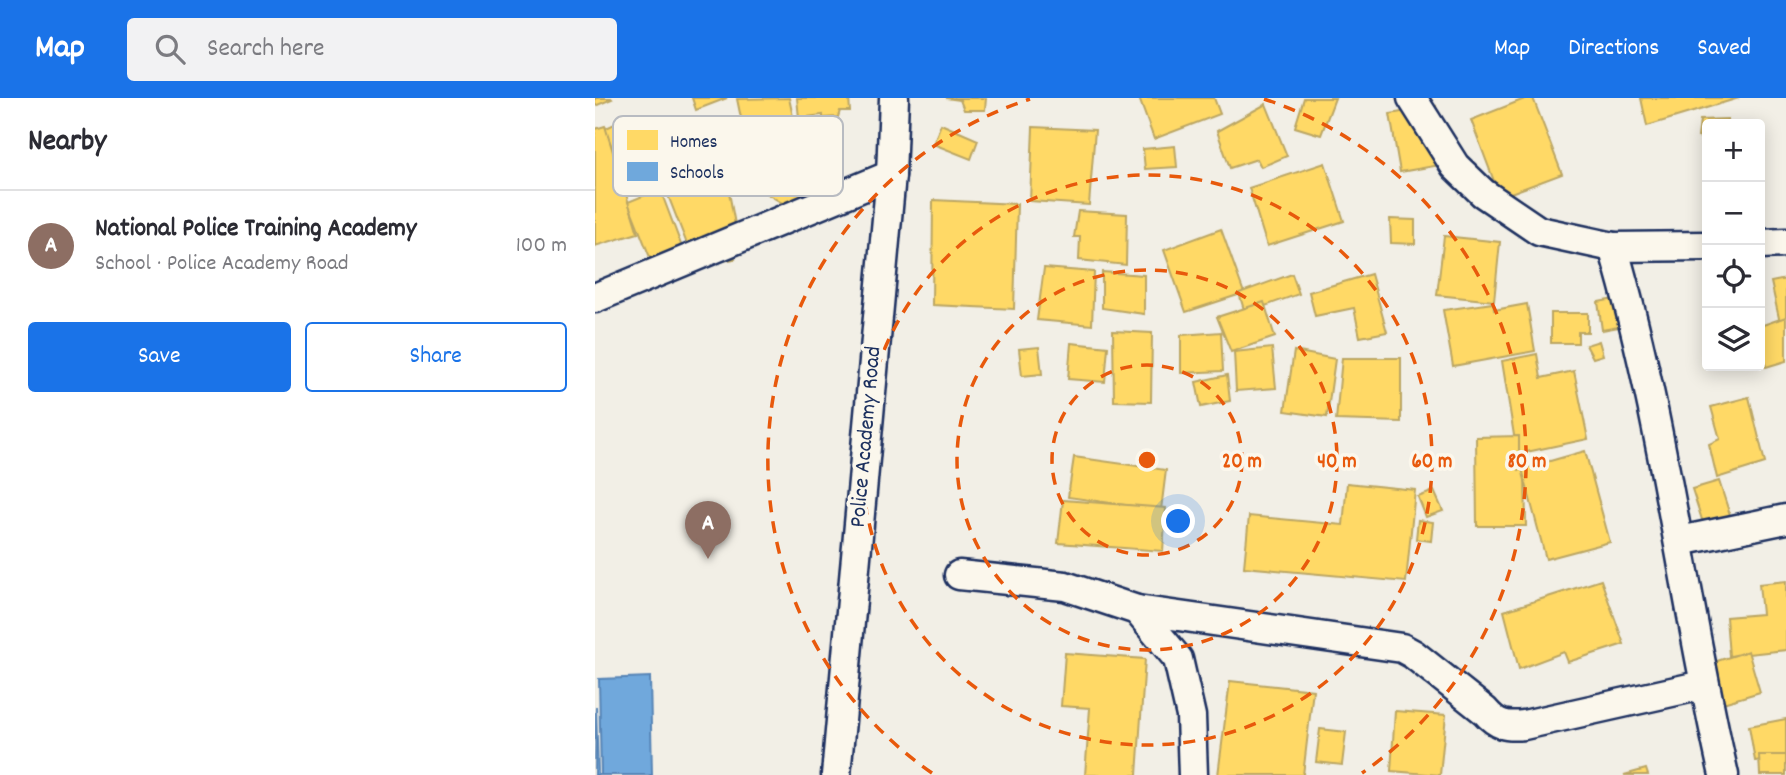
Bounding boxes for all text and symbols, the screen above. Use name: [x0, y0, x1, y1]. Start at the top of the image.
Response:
search box: [127, 18, 617, 81]
text: Map: [35, 26, 85, 73]
icon: search: [151, 30, 189, 68]
text: Search here: [207, 31, 325, 68]
text: Map: [1494, 32, 1530, 66]
text: Directions: [1568, 32, 1659, 66]
text: Saved: [1697, 32, 1751, 66]
legend: [613, 116, 843, 196]
map controls: [1702, 119, 1765, 371]
button: +: [1702, 119, 1765, 182]
text: Nearby: [28, 122, 106, 165]
text: Homes: [670, 130, 718, 157]
text: Schools: [670, 161, 724, 188]
button: −: [1702, 182, 1765, 245]
text: National Police Training Academy: [95, 211, 416, 248]
text: A: [45, 230, 57, 263]
text: 100 m: [516, 230, 567, 263]
button: locate: [1702, 245, 1765, 308]
text: School · Police Academy Road: [95, 248, 349, 281]
button: layers: [1702, 308, 1765, 371]
button: Save: [28, 322, 291, 392]
button: Share: [305, 322, 567, 392]
street label: Police Academy Road: [843, 345, 891, 529]
centre of rings: [1135, 448, 1159, 472]
text: 20 m: [1222, 448, 1262, 478]
text: 40 m: [1317, 448, 1357, 478]
text: 60 m: [1412, 448, 1452, 478]
text: 80 m: [1507, 448, 1547, 478]
pin: A: [685, 501, 731, 559]
your location: [1161, 504, 1195, 538]

